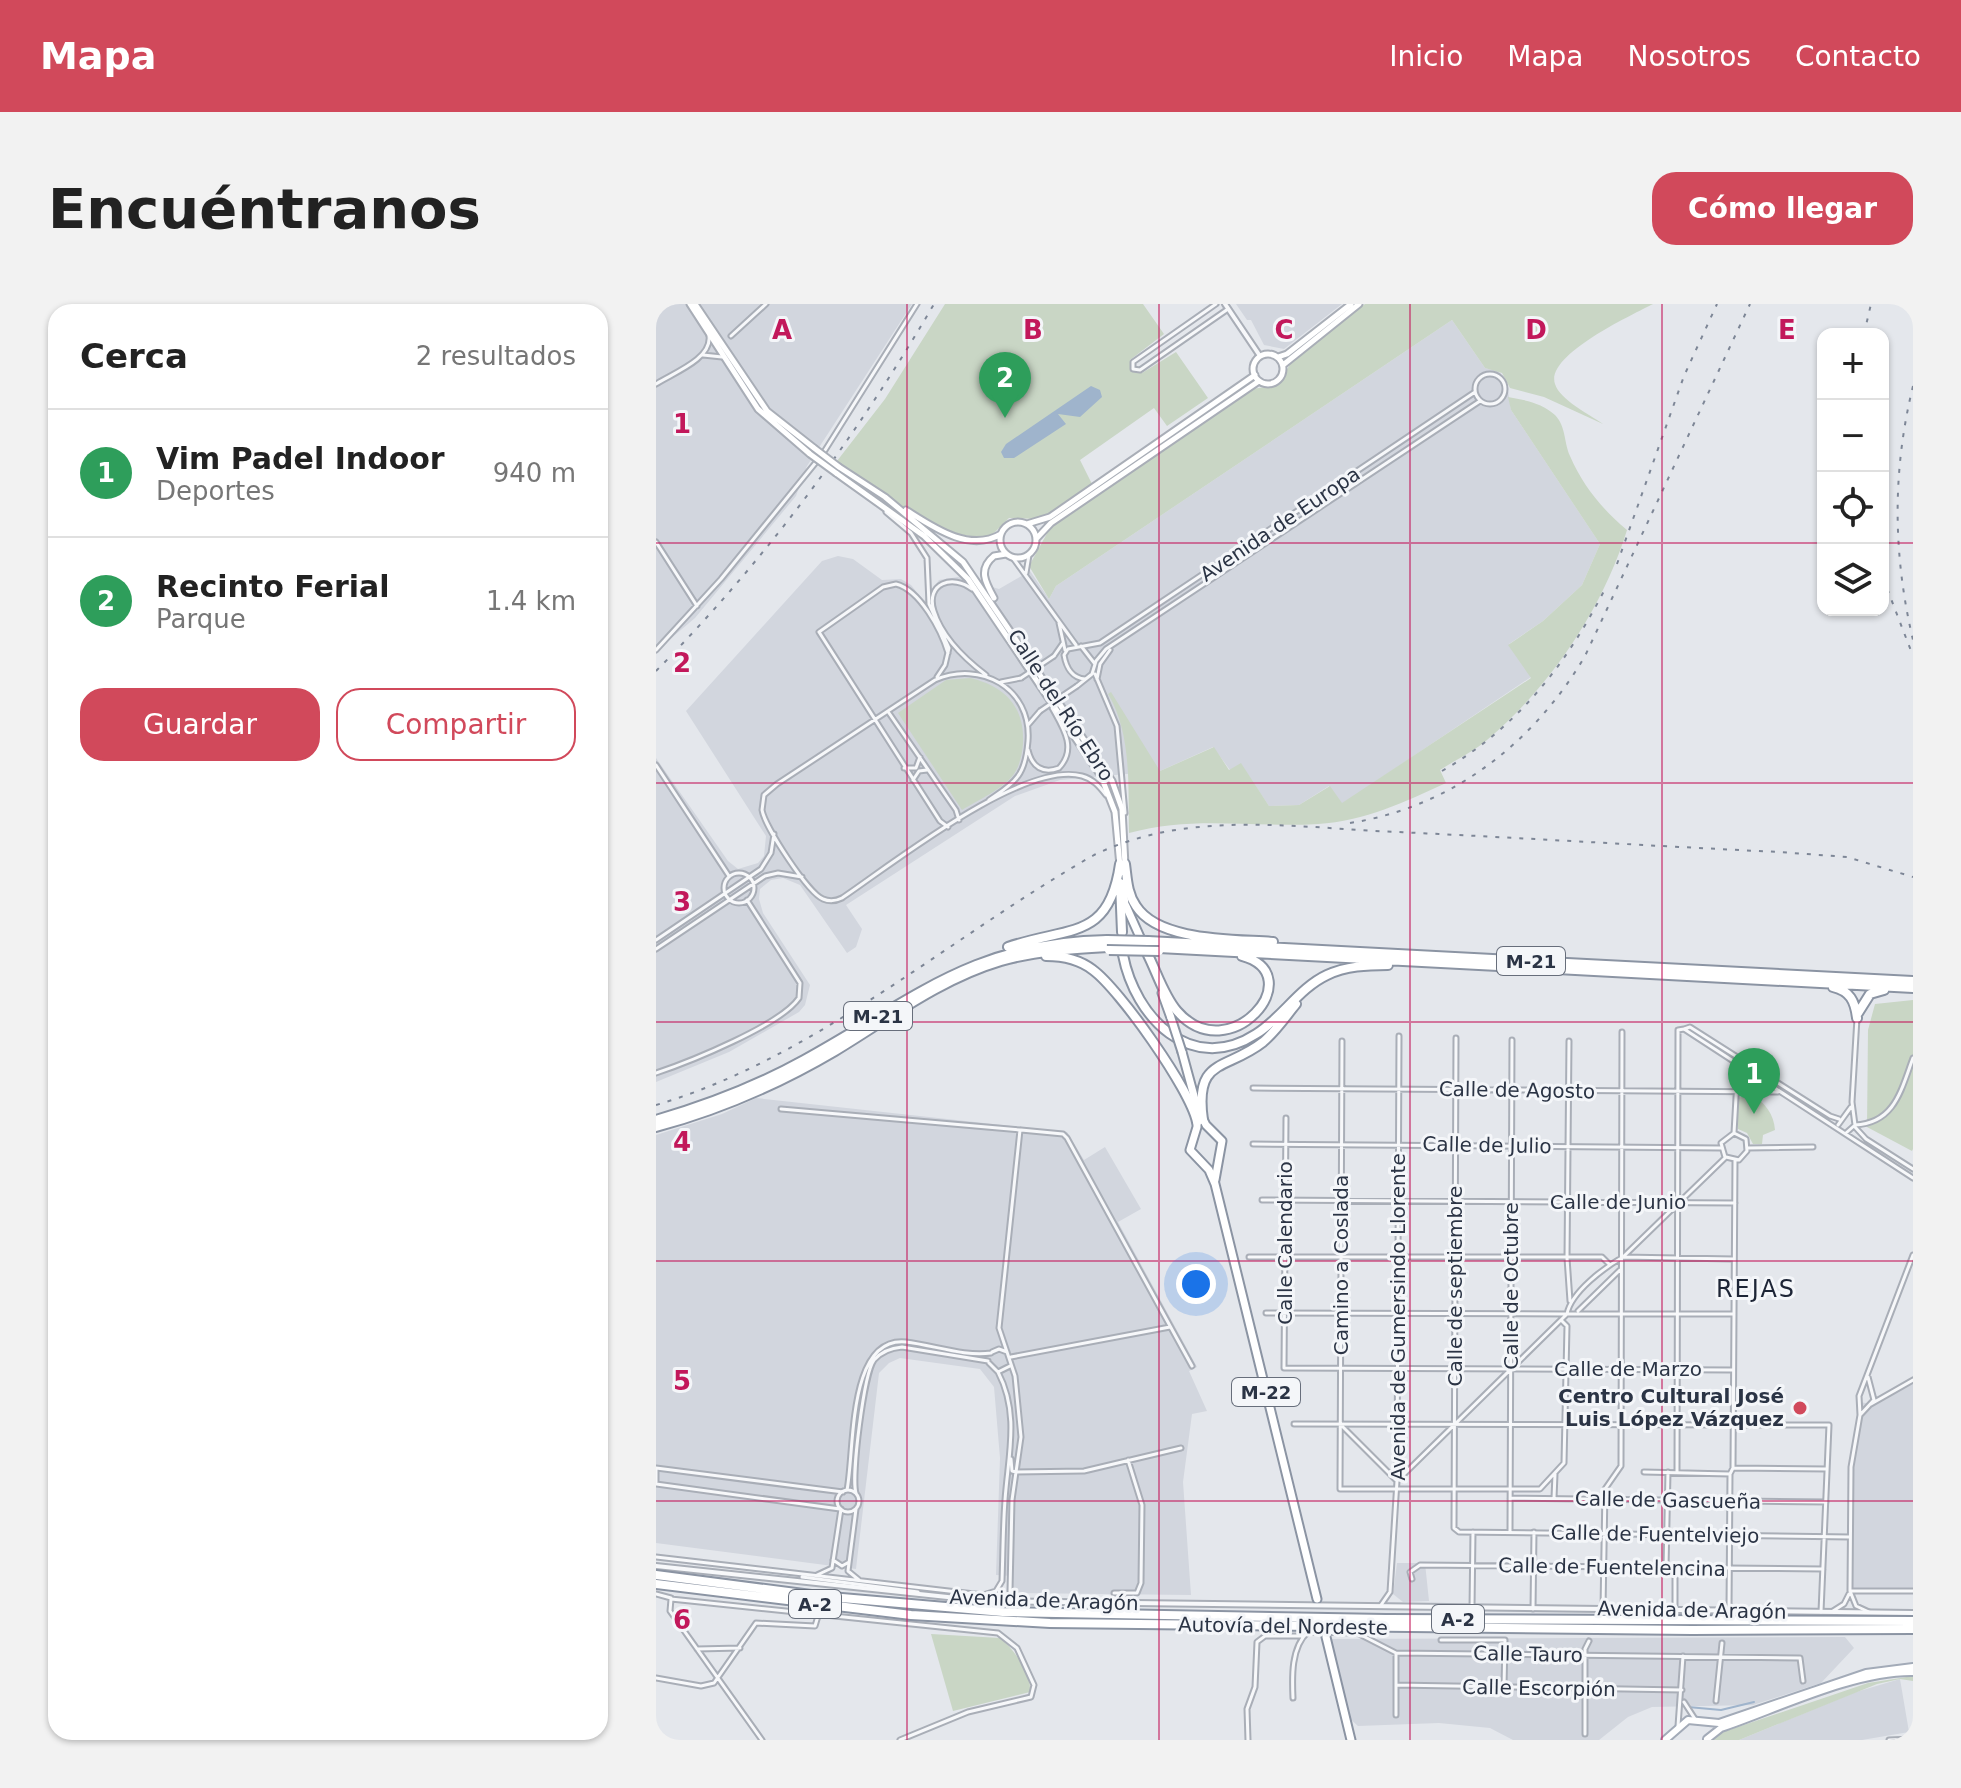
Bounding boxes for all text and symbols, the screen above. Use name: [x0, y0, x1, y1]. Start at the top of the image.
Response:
text: Mapa: [40, 34, 156, 78]
text: Inicio: [1389, 40, 1463, 73]
text: Mapa: [1507, 40, 1584, 73]
text: Nosotros: [1628, 40, 1751, 73]
text: Contacto: [1795, 40, 1921, 73]
button: Cómo llegar: [1652, 172, 1913, 245]
text: Encuéntranos: [48, 176, 481, 241]
text: A: [772, 315, 792, 345]
text: B: [1023, 315, 1043, 345]
text: C: [1274, 315, 1294, 345]
text: D: [1525, 315, 1547, 345]
text: E: [1778, 315, 1796, 345]
map controls: [1817, 328, 1889, 616]
button: +: [1817, 328, 1889, 400]
text: Cerca: [80, 336, 188, 376]
text: 2 resultados: [416, 341, 576, 371]
pin: 2: [979, 352, 1031, 418]
button: −: [1817, 400, 1889, 472]
text: 1: [673, 409, 691, 439]
text: Vim Padel Indoor: [156, 441, 445, 476]
text: 1: [97, 458, 115, 488]
text: 940 m: [493, 458, 576, 488]
street label: Avenida de Europa: [1195, 462, 1365, 586]
button: locate: [1817, 472, 1889, 544]
text: Deportes: [156, 476, 275, 506]
button: layers: [1817, 544, 1889, 616]
text: Recinto Ferial: [156, 569, 390, 604]
text: 2: [97, 586, 115, 616]
text: 1.4 km: [486, 586, 576, 616]
text: Parque: [156, 604, 246, 634]
street label: Calle del Río Ebro: [1003, 625, 1119, 785]
text: 2: [673, 648, 691, 678]
button: Guardar: [80, 688, 320, 761]
button: Compartir: [336, 688, 576, 761]
text: 3: [673, 887, 691, 917]
road number: M-21: [1497, 947, 1565, 975]
road number: M-21: [844, 1002, 912, 1030]
pin: 1: [1728, 1048, 1780, 1114]
street label: Calle de Agosto: [1439, 1077, 1595, 1103]
text: 4: [673, 1127, 691, 1157]
street label: Calle de Julio: [1422, 1132, 1552, 1158]
street label: Avenida de Gumersindo Llorente: [1386, 1153, 1410, 1481]
street label: Calle Calendario: [1273, 1161, 1297, 1325]
street label: Camino a Coslada: [1329, 1175, 1353, 1355]
street label: Calle de septiembre: [1443, 1186, 1467, 1386]
street label: Calle de Junio: [1550, 1190, 1686, 1214]
street label: Calle de Octubre: [1499, 1202, 1523, 1370]
your location: [1176, 1264, 1216, 1304]
district label: REJAS: [1716, 1275, 1796, 1303]
street label: Calle de Marzo: [1554, 1357, 1702, 1381]
text: 5: [673, 1366, 691, 1396]
road number: M-22: [1232, 1378, 1300, 1406]
place label: Centro Cultural José Luis López Vázquez: [1558, 1384, 1784, 1431]
marker: Centro Cultural José Luis López Vázquez: [1791, 1399, 1809, 1417]
street label: Calle de Gascueña: [1575, 1486, 1761, 1514]
street label: Calle de Fuentelviejo: [1550, 1520, 1760, 1548]
street label: Calle de Fuentelencina: [1498, 1553, 1726, 1581]
street label: Avenida de Aragón: [949, 1585, 1139, 1615]
road number: A-2: [789, 1590, 841, 1618]
street label: Avenida de Aragón: [1597, 1596, 1787, 1624]
text: 6: [673, 1605, 691, 1635]
road number: A-2: [1432, 1605, 1484, 1633]
street label: Autovía del Nordeste: [1178, 1612, 1388, 1640]
street label: Calle Tauro: [1473, 1641, 1583, 1667]
street label: Calle Escorpión: [1462, 1675, 1616, 1701]

